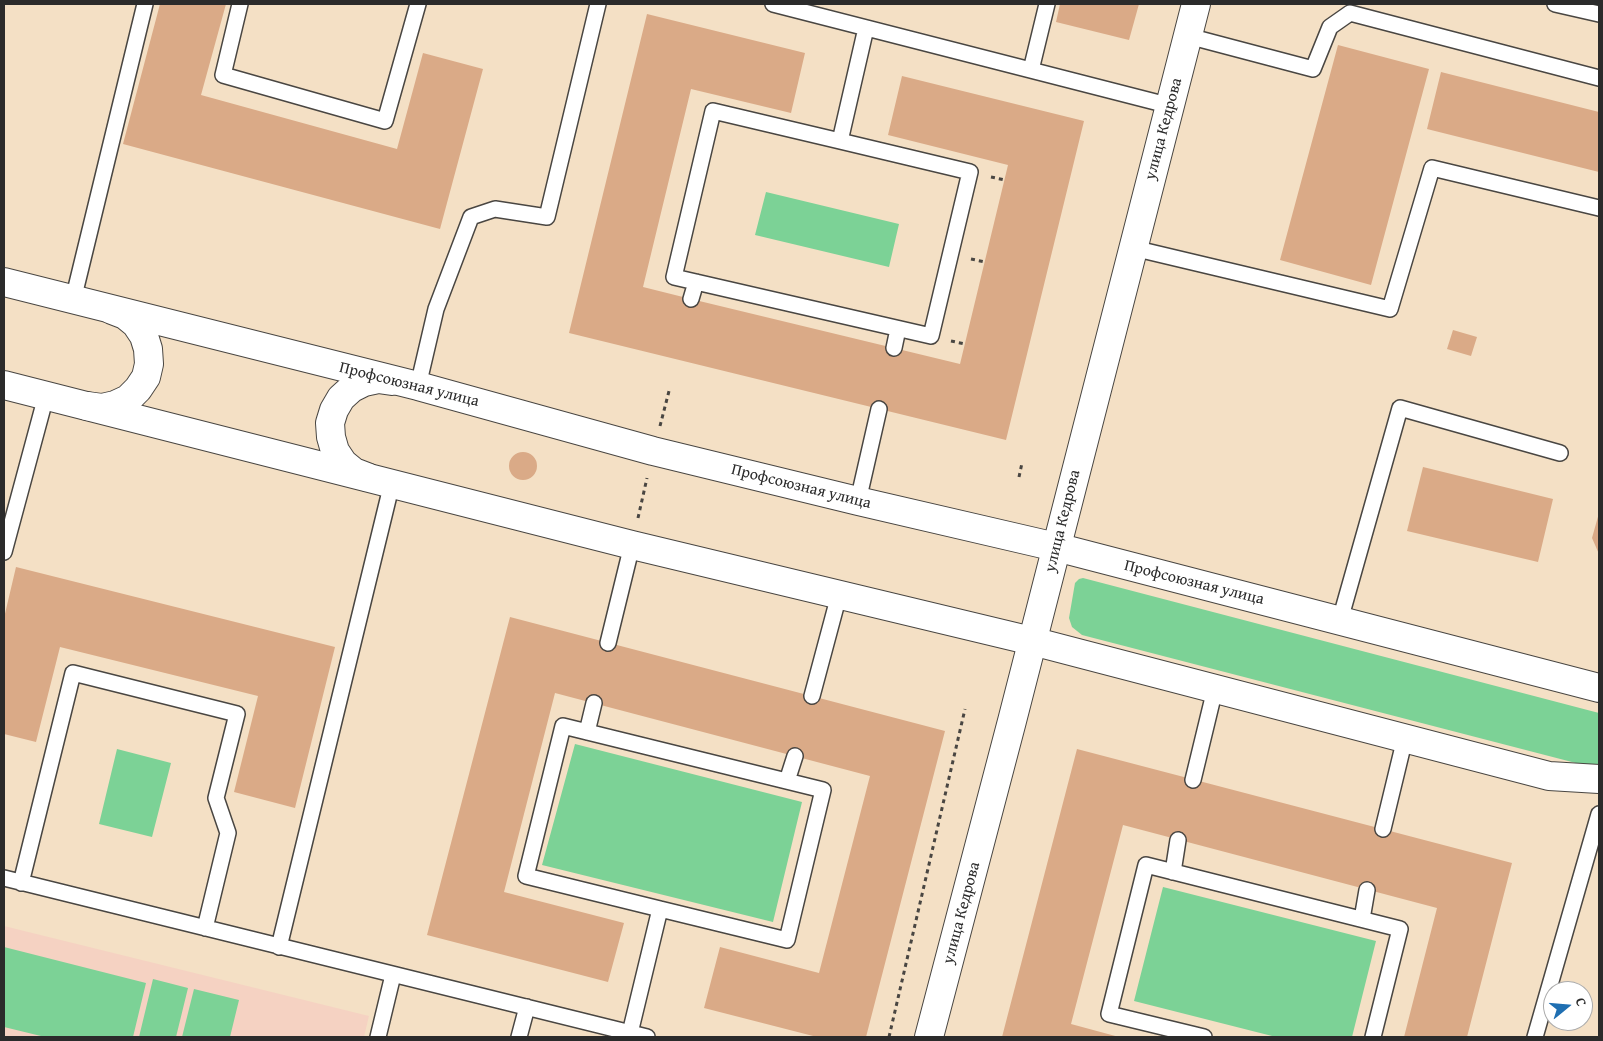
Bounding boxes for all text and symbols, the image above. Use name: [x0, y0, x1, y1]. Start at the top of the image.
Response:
street label: улица Кедрова: [1141, 76, 1187, 182]
street label: Профсоюзная улица: [337, 358, 481, 412]
street label: Профсоюзная улица: [729, 460, 873, 514]
street label: улица Кедрова: [1041, 468, 1085, 574]
street label: Профсоюзная улица: [1122, 556, 1266, 610]
street label: улица Кедрова: [939, 860, 985, 966]
north arrow: [1543, 981, 1593, 1031]
text: С: [1571, 995, 1592, 1009]

